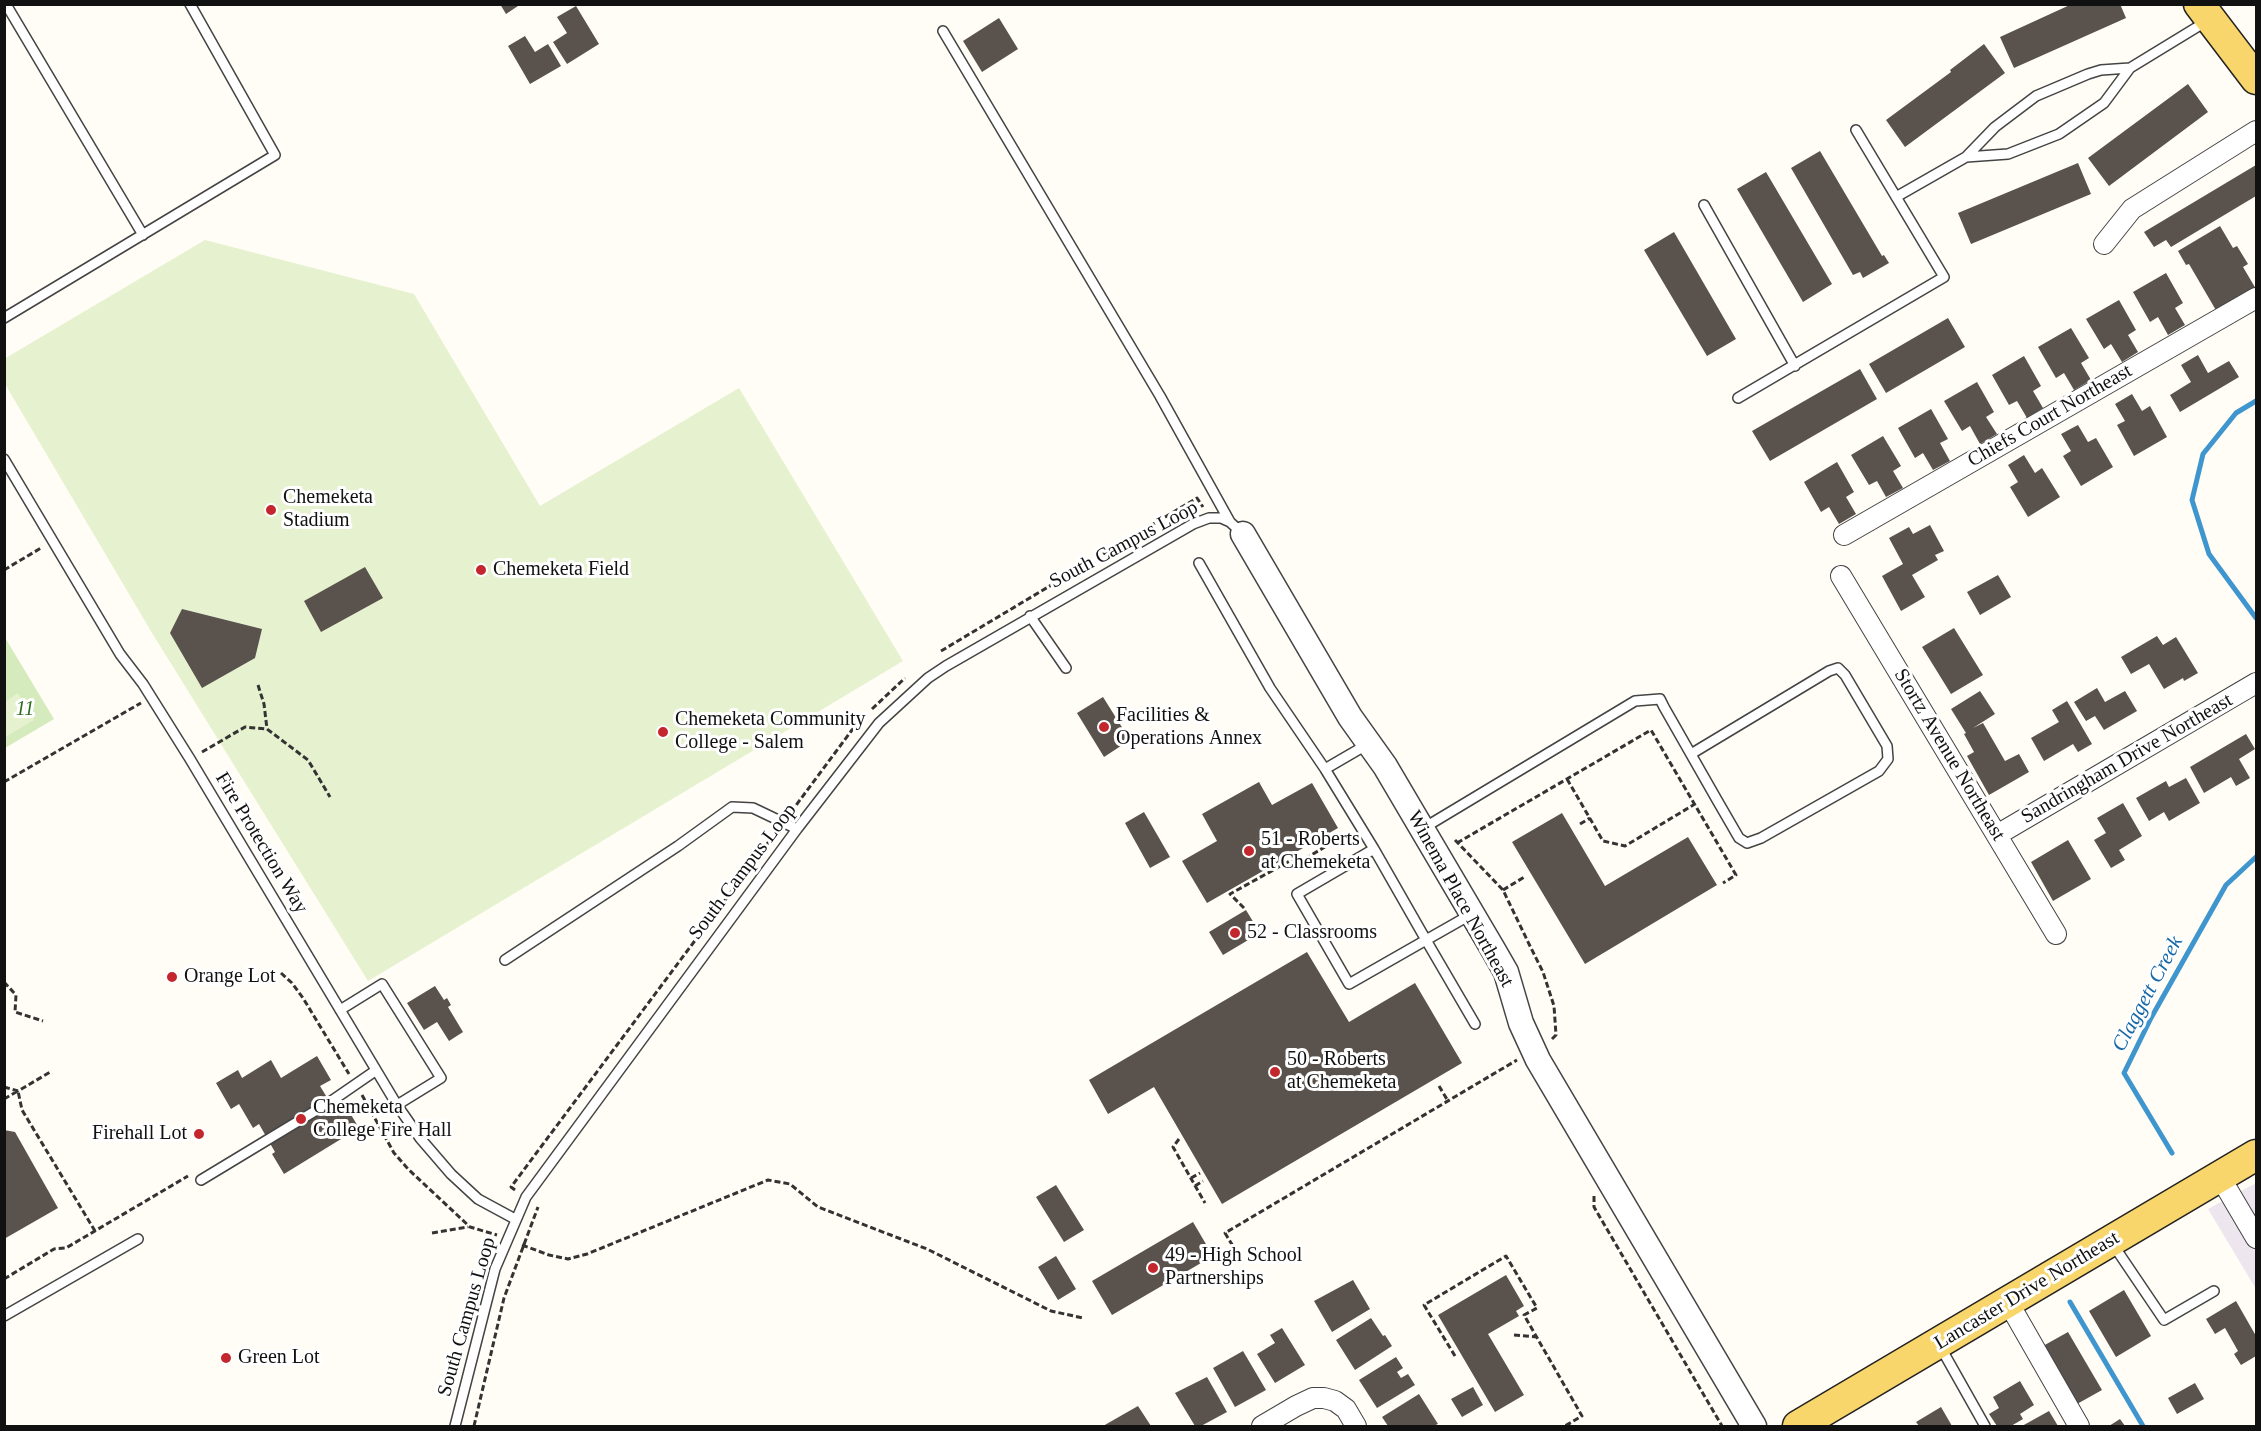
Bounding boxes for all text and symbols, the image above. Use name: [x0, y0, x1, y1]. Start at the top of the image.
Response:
street label: Chiefs Court Northeast: [1964, 359, 2136, 473]
place label: Chemeketa Stadium: [283, 486, 373, 533]
street label: South Campus Loop: [1046, 496, 1202, 594]
marker: Chemeketa Stadium: [264, 503, 278, 517]
place label: Chemeketa Field: [493, 558, 629, 582]
marker: Chemeketa Field: [474, 563, 488, 577]
street label: Stortz Avenue Northeast: [1888, 665, 2010, 845]
street label: Sandringham Drive Northeast: [2017, 689, 2237, 829]
park label: 11: [16, 698, 34, 722]
place label: Facilities & Operations Annex: [1116, 704, 1262, 751]
place label: Chemeketa Community College - Salem: [675, 708, 866, 755]
marker: Facilities & Operations Annex: [1097, 720, 1111, 734]
marker: Chemeketa Community College - Salem: [656, 725, 670, 739]
street label: Fire Protection Way: [209, 768, 313, 918]
street label: South Campus Loop: [684, 799, 802, 945]
street label: Winema Place Northeast: [1402, 807, 1518, 991]
place label: 51 - Roberts at Chemeketa: [1261, 828, 1370, 875]
marker: 51 - Roberts at Chemeketa: [1242, 844, 1256, 858]
place label: 52 - Classrooms: [1247, 921, 1377, 945]
marker: 52 - Classrooms: [1228, 926, 1242, 940]
water label: Claggett Creek: [2107, 932, 2189, 1056]
place label: Orange Lot: [184, 965, 276, 989]
marker: Orange Lot: [165, 970, 179, 984]
place label: 50 - Roberts at Chemeketa: [1287, 1048, 1396, 1095]
marker: 50 - Roberts at Chemeketa: [1268, 1065, 1282, 1079]
place label: Chemeketa College Fire Hall: [313, 1096, 452, 1143]
marker: Chemeketa College Fire Hall: [294, 1112, 308, 1126]
place label: Firehall Lot: [92, 1122, 187, 1146]
marker: Firehall Lot: [192, 1127, 206, 1141]
street label: Lancaster Drive Northeast: [1930, 1226, 2124, 1356]
street label: South Campus Loop: [433, 1235, 501, 1399]
place label: 49 - High School Partnerships: [1165, 1244, 1302, 1291]
marker: 49 - High School Partnerships: [1146, 1261, 1160, 1275]
place label: Green Lot: [238, 1346, 320, 1370]
marker: Green Lot: [219, 1351, 233, 1365]

